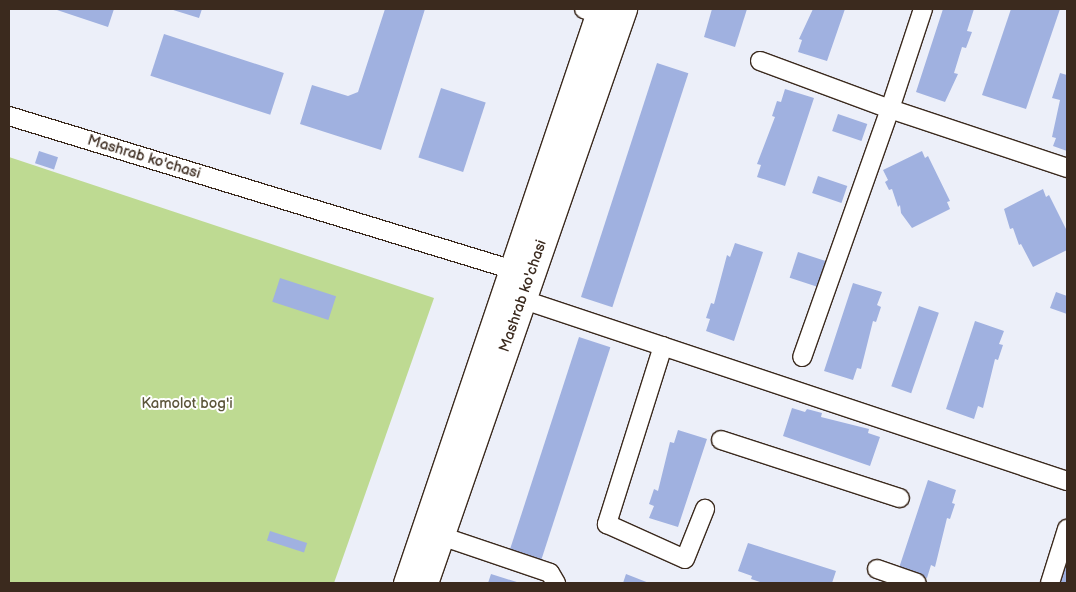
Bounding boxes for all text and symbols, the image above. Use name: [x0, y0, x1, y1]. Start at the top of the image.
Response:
street label: Mashrab ko'chasi: [85, 131, 203, 183]
street label: Mashrab ko'chasi: [495, 238, 551, 354]
park label: Kamolot bog'i: [141, 395, 233, 413]

